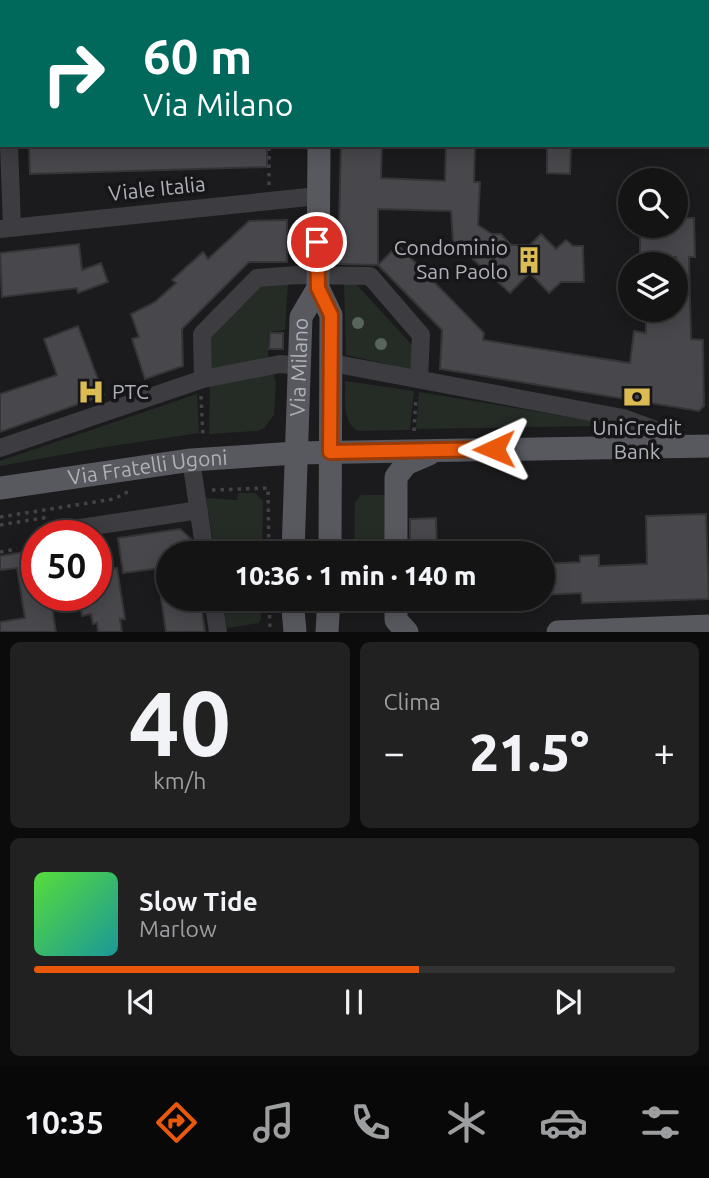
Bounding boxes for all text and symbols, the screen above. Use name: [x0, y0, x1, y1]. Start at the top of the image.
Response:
icon: right: [28, 28, 119, 119]
text: 60 m: [143, 28, 252, 83]
text: Via Milano: [143, 86, 293, 122]
map controls: [618, 168, 688, 322]
button: search: [618, 168, 688, 238]
street label: Viale Italia: [107, 171, 207, 205]
pin: [287, 212, 347, 272]
icon: arrive: [298, 223, 336, 261]
place label: Condominio San Paolo: [394, 235, 508, 283]
building icon: Condominio San Paolo: [514, 245, 544, 275]
button: layers: [618, 252, 688, 322]
street label: Via Milano: [285, 317, 312, 417]
hospital icon: PTC: [76, 377, 106, 407]
place label: PTC: [112, 379, 149, 403]
bank icon: UniCredit Bank: [622, 382, 652, 412]
position arrow: [457, 412, 531, 486]
place label: UniCredit Bank: [592, 415, 682, 463]
street label: Via Fratelli Ugoni: [66, 445, 228, 489]
speed limit sign: 50: [21, 520, 112, 611]
text: 10:36 · 1 min · 140 m: [235, 561, 476, 590]
text: 40: [128, 671, 231, 773]
text: Clima: [384, 689, 441, 714]
text: 21.5°: [469, 723, 589, 781]
text: −: [384, 731, 405, 773]
text: +: [654, 731, 675, 773]
text: km/h: [153, 768, 206, 793]
text: Slow Tide: [139, 887, 258, 916]
text: Marlow: [139, 916, 217, 941]
icon: previous: [122, 983, 160, 1021]
icon: pause: [335, 983, 373, 1021]
icon: next: [549, 983, 587, 1021]
icon: directions: [152, 1098, 201, 1147]
icon: music: [249, 1098, 298, 1147]
icon: phone: [346, 1098, 395, 1147]
icon: climate: [442, 1098, 491, 1147]
icon: car: [539, 1098, 588, 1147]
icon: filters: [636, 1098, 685, 1147]
text: 10:35: [24, 1104, 104, 1140]

